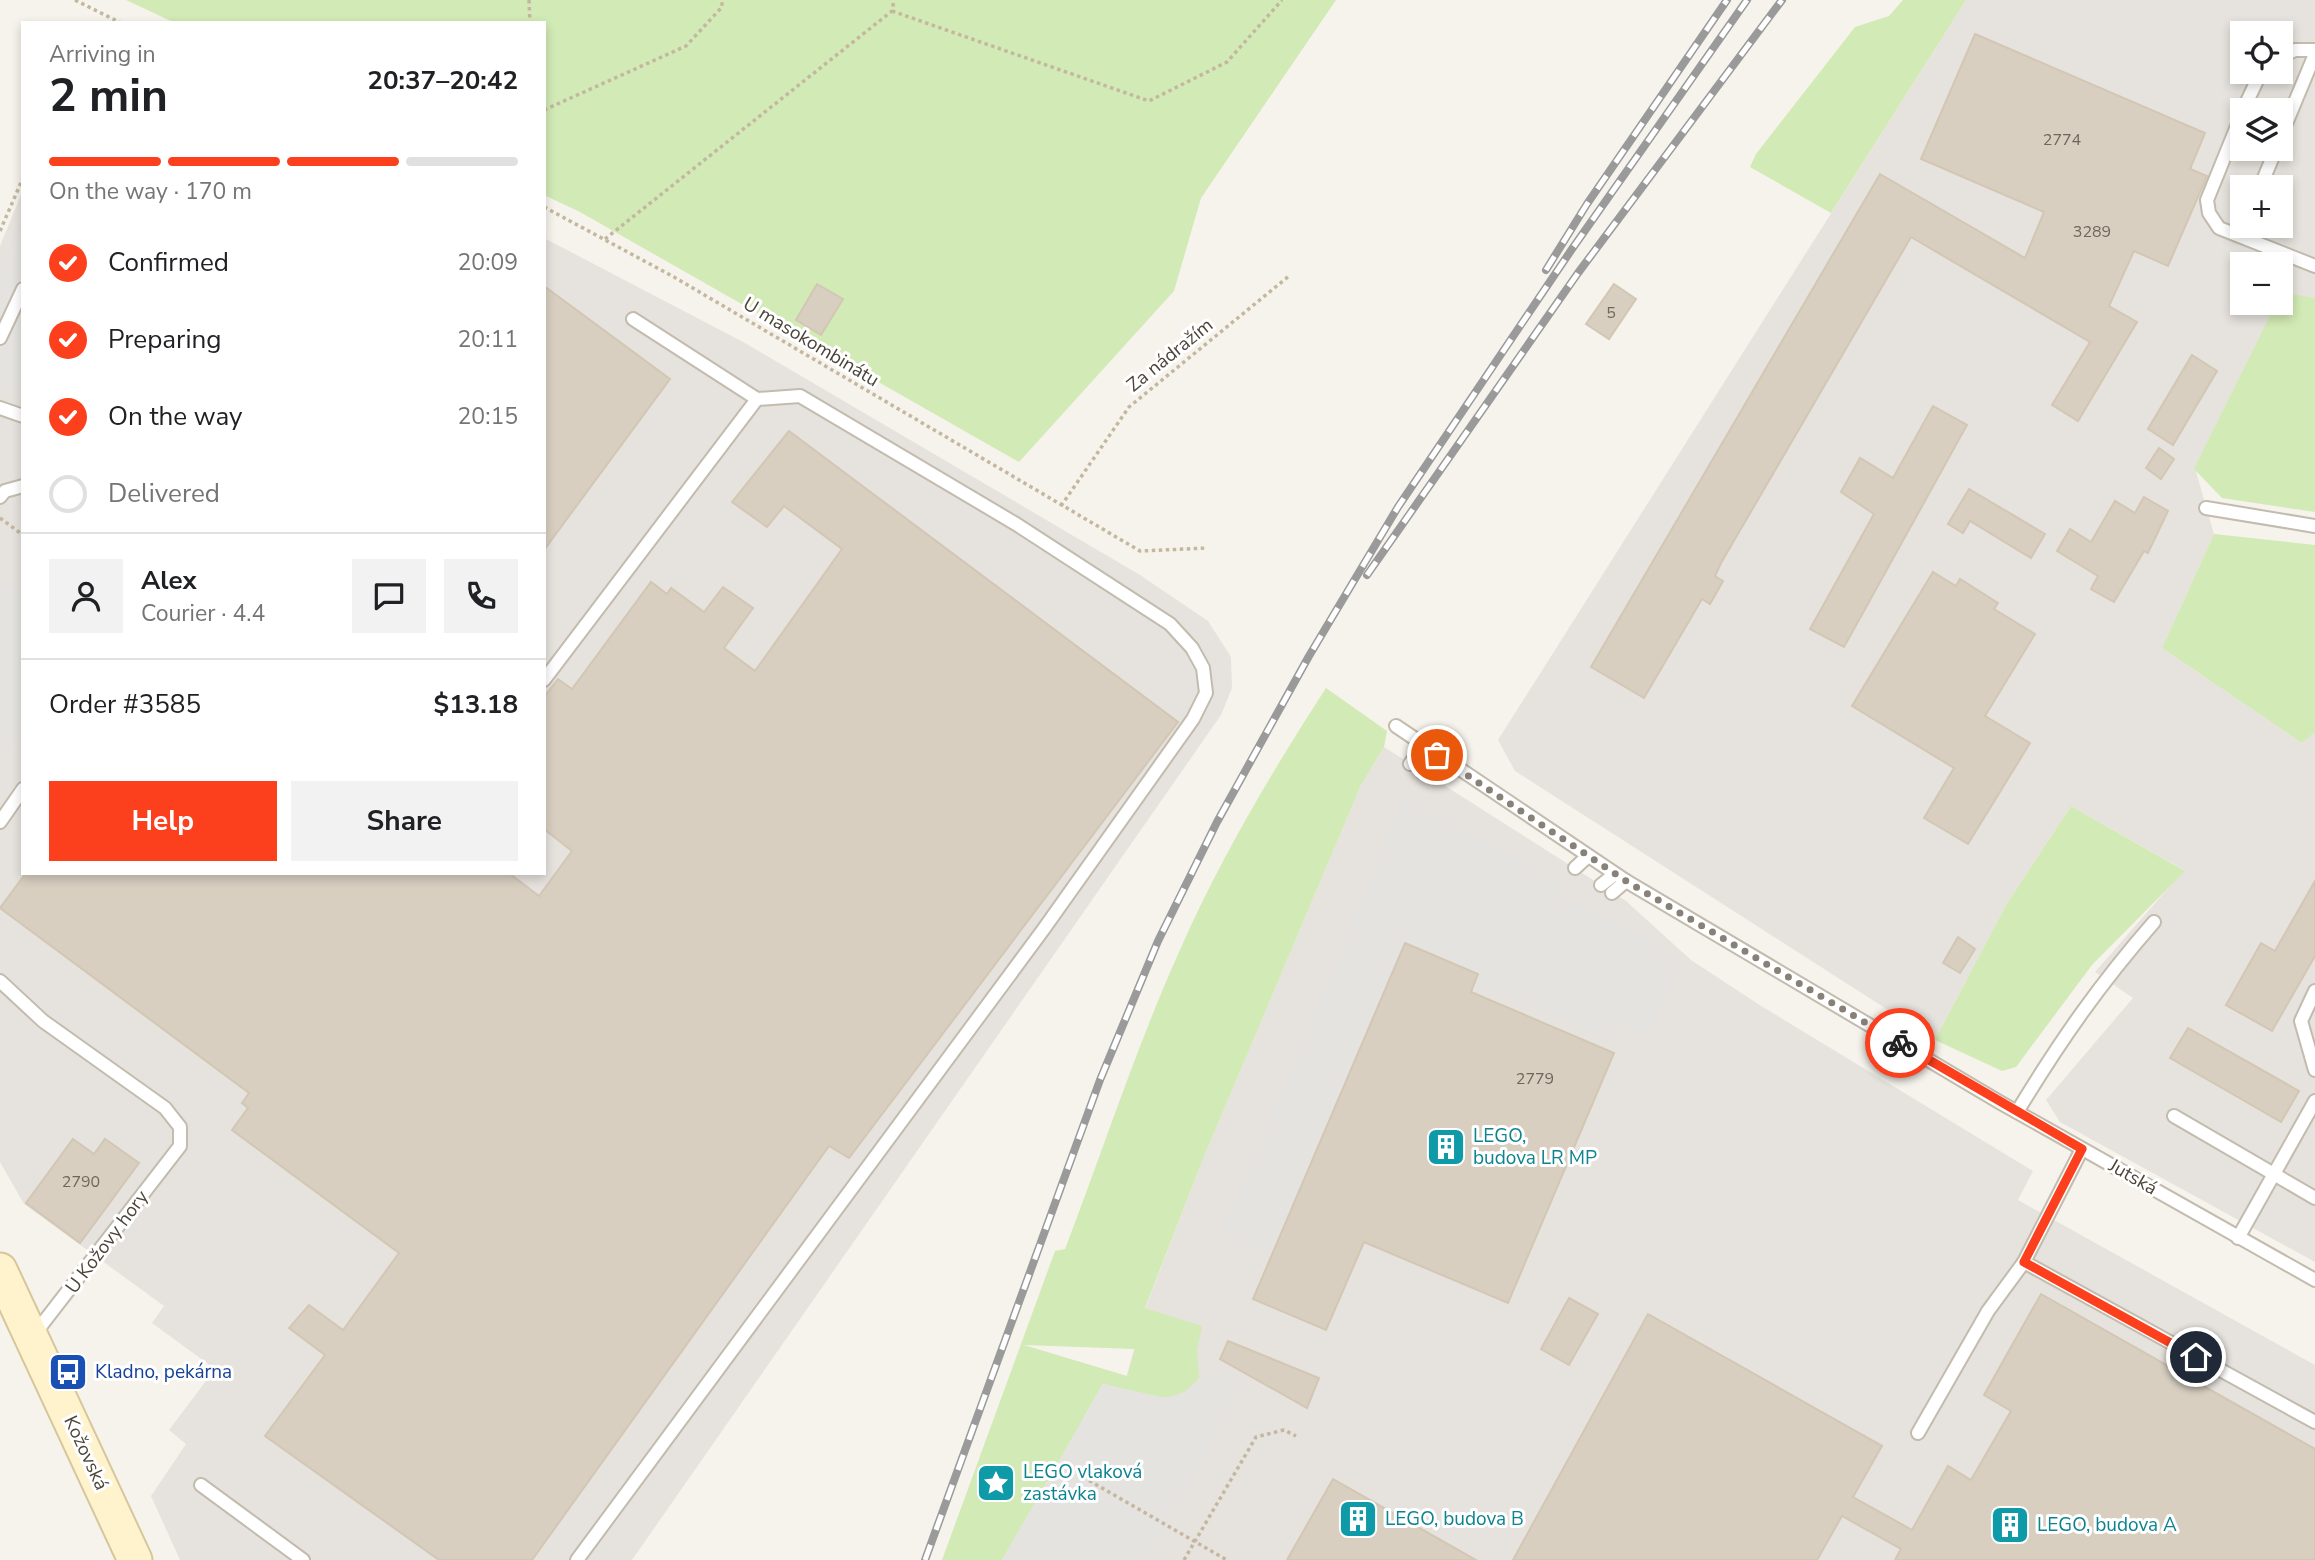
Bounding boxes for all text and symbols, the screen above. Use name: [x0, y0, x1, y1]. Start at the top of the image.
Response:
map controls: [2230, 21, 2293, 315]
button: locate: [2230, 21, 2293, 84]
text: Arriving in: [49, 39, 156, 70]
text: 20:37–20:42: [367, 63, 518, 98]
text: 2 min: [49, 64, 168, 127]
button: layers: [2230, 98, 2293, 161]
house number: 2774: [2043, 129, 2082, 151]
button: +: [2230, 175, 2293, 238]
text: On the way · 170 m: [49, 176, 252, 207]
house number: 3289: [2073, 221, 2111, 243]
icon: check: [49, 244, 87, 282]
text: Confirmed: [108, 245, 229, 280]
text: 20:09: [458, 247, 518, 278]
button: −: [2230, 252, 2293, 315]
street label: U masokombinátu: [738, 291, 884, 393]
house number: 5: [1606, 302, 1616, 324]
street label: Za nádražím: [1121, 312, 1219, 398]
icon: check: [49, 321, 87, 359]
text: Preparing: [108, 322, 221, 357]
text: 20:11: [458, 324, 518, 355]
icon: check: [49, 398, 87, 436]
text: On the way: [108, 399, 242, 434]
text: 20:15: [458, 401, 518, 432]
text: Delivered: [108, 476, 220, 511]
button: person: [49, 559, 123, 633]
button: chat: [352, 559, 426, 633]
button: phone: [444, 559, 518, 633]
text: Alex: [141, 563, 197, 598]
text: Courier · 4.4: [141, 598, 265, 629]
text: Order #3585: [49, 687, 201, 722]
text: $13.18: [434, 687, 518, 722]
pin: [1407, 725, 1467, 785]
icon: bag: [1418, 736, 1456, 774]
button: Help: [49, 781, 277, 861]
button: Share: [291, 781, 518, 861]
courier: [1865, 1008, 1935, 1078]
icon: bike: [1881, 1024, 1919, 1062]
house number: 2779: [1516, 1068, 1554, 1090]
place label: LEGO, budova LR MP: [1473, 1123, 1597, 1171]
building icon: LEGO, budova LR MP: [1425, 1126, 1467, 1168]
street label: Jutská: [2103, 1152, 2162, 1201]
house number: 2790: [62, 1171, 100, 1193]
street label: U Kožovy hory: [60, 1185, 155, 1299]
pin: [2166, 1327, 2226, 1387]
icon: home: [2177, 1338, 2215, 1376]
bus stop icon: Kladno, pekárna: [47, 1351, 89, 1393]
place label: Kladno, pekárna: [95, 1359, 232, 1385]
street label: Kožovská: [57, 1412, 115, 1494]
place label: LEGO vlaková zastávka: [1023, 1459, 1142, 1507]
place icon: LEGO vlaková zastávka: [975, 1462, 1017, 1504]
building icon: LEGO, budova B: [1337, 1498, 1379, 1540]
building icon: LEGO, budova A: [1989, 1504, 2031, 1546]
place label: LEGO, budova B: [1385, 1506, 1524, 1532]
place label: LEGO, budova A: [2037, 1512, 2177, 1538]

